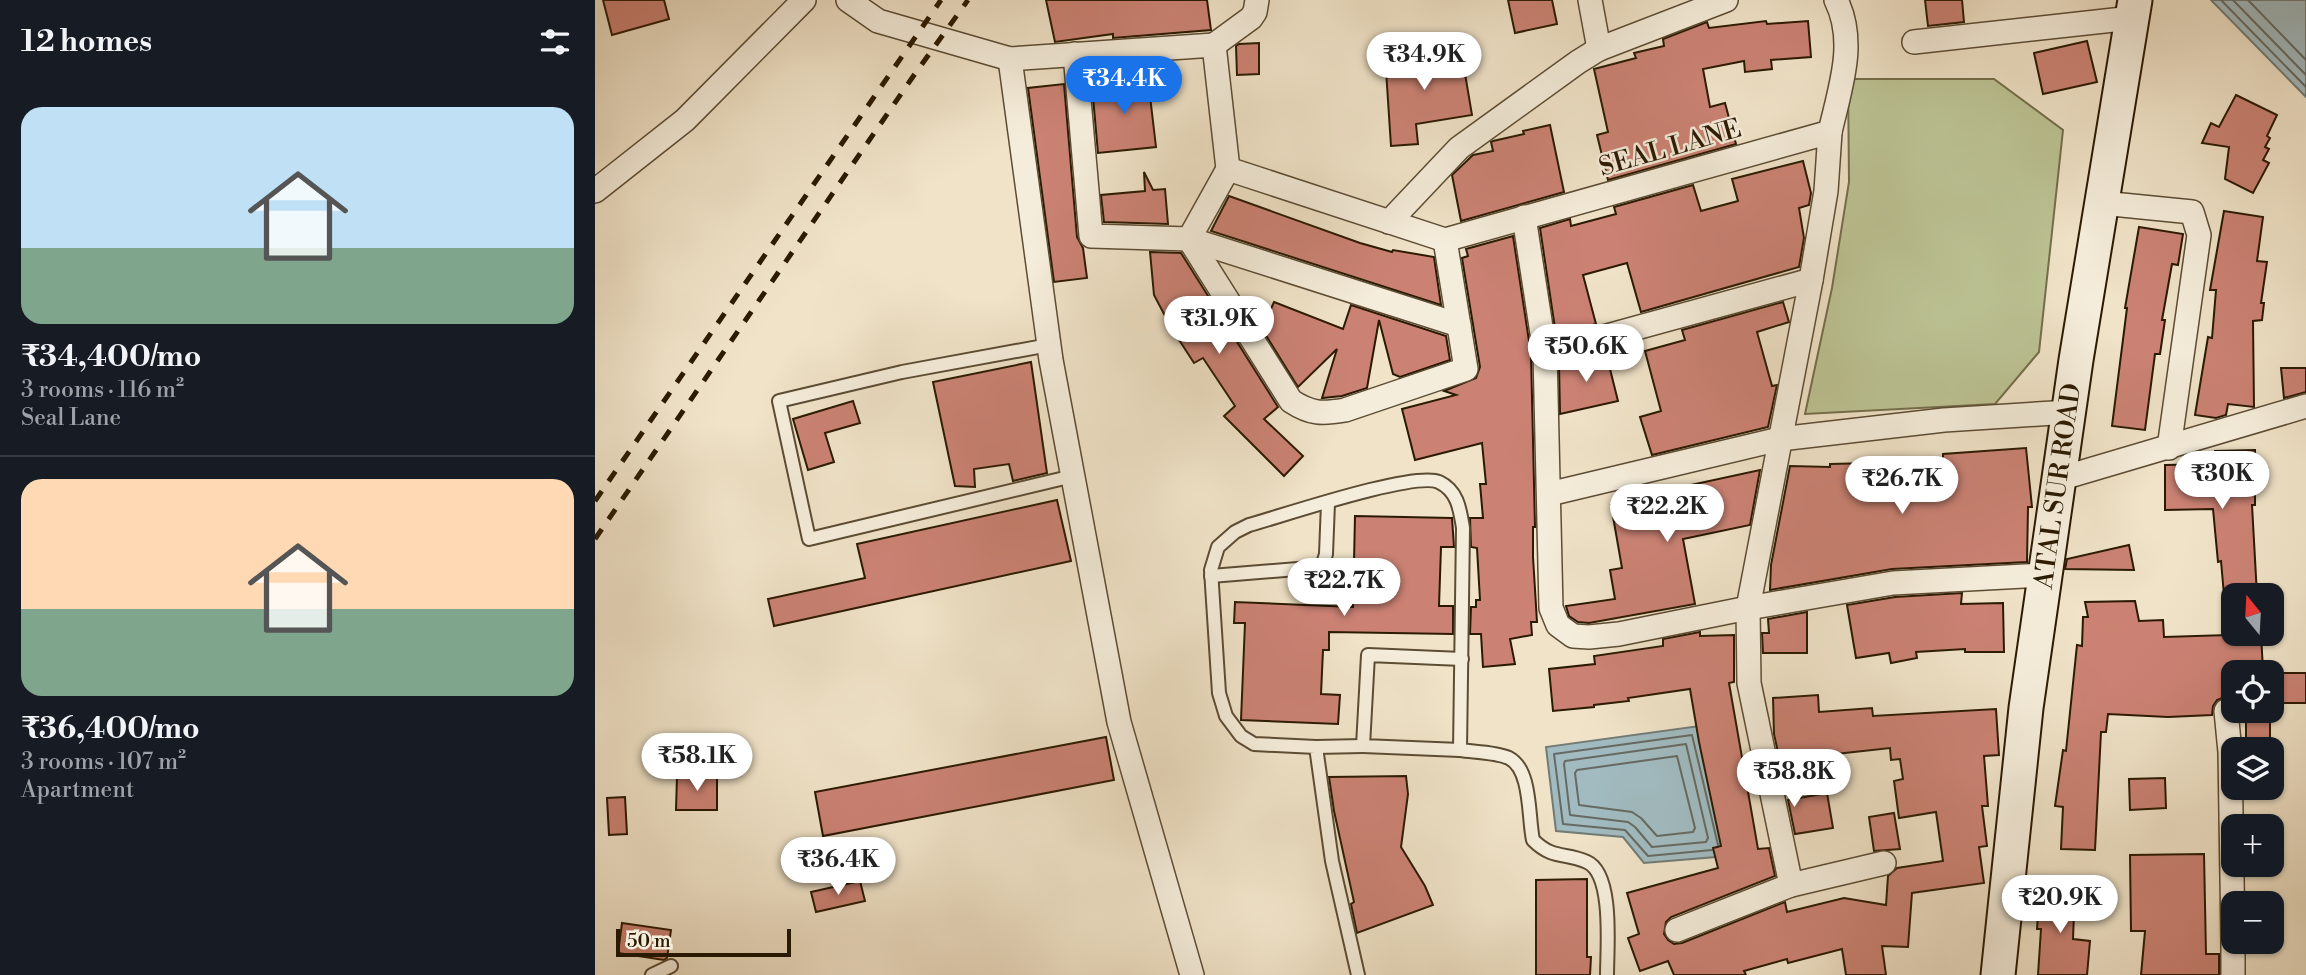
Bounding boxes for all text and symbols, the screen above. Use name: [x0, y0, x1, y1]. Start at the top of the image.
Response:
text: 12 homes: [21, 23, 152, 61]
icon: filters: [536, 23, 574, 61]
pin: ₹34.9K: [1367, 32, 1481, 92]
text: ₹34.9K: [1383, 41, 1465, 69]
pin: ₹34.4K: [1067, 57, 1181, 116]
text: ₹34.4K: [1082, 65, 1166, 93]
street label: SEAL LANE: [1595, 112, 1745, 184]
icon: home: [235, 153, 361, 279]
pin: ₹31.9K: [1162, 296, 1276, 356]
text: ₹31.9K: [1180, 305, 1258, 333]
pin: ₹50.6K: [1529, 324, 1643, 384]
text: ₹50.6K: [1544, 333, 1628, 361]
text: ₹34,400/mo: [21, 338, 201, 376]
text: 3 rooms · 116 m²: [21, 376, 184, 404]
street label: ATAL SUR ROAD: [2028, 381, 2088, 592]
text: Seal Lane: [21, 404, 121, 432]
pin: ₹30K: [2181, 452, 2263, 511]
pin: ₹26.7K: [1845, 456, 1959, 516]
text: ₹30K: [2190, 460, 2254, 488]
text: ₹26.7K: [1861, 465, 1943, 493]
pin: ₹22.2K: [1610, 484, 1724, 544]
text: ₹22.2K: [1626, 493, 1708, 521]
icon: home: [235, 525, 361, 651]
pin: ₹22.7K: [1287, 558, 1401, 618]
text: ₹22.7K: [1303, 567, 1385, 595]
north arrow: [2221, 583, 2284, 646]
map controls: [2221, 583, 2284, 954]
button: locate: [2221, 660, 2284, 723]
text: ₹36,400/mo: [21, 710, 200, 748]
pin: ₹58.1K: [640, 734, 754, 793]
button: layers: [2221, 737, 2284, 800]
text: ₹58.1K: [658, 742, 736, 770]
text: 3 rooms · 107 m²: [21, 748, 186, 776]
pin: ₹58.8K: [1737, 750, 1851, 809]
text: ₹58.8K: [1753, 758, 1835, 786]
text: Apartment: [21, 776, 134, 804]
button: +: [2221, 814, 2284, 877]
pin: ₹36.4K: [781, 838, 895, 897]
text: ₹36.4K: [797, 846, 879, 874]
pin: ₹20.9K: [2003, 876, 2117, 935]
text: ₹20.9K: [2018, 884, 2102, 912]
button: −: [2221, 891, 2284, 954]
scale bar: [616, 926, 791, 958]
text: 50 m: [627, 929, 671, 953]

